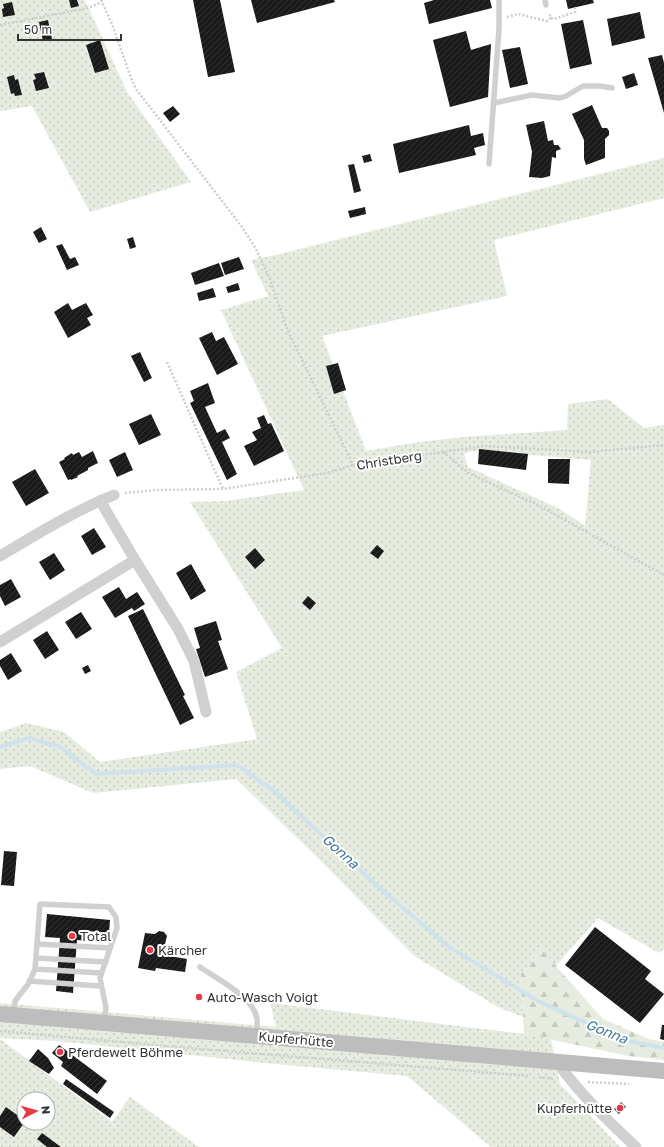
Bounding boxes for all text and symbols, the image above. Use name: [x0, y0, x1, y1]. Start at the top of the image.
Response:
scale bar: [18, 16, 121, 42]
text: 50 m: [24, 22, 52, 37]
street label: Christberg: [355, 447, 423, 473]
water label: Gonna: [319, 830, 364, 873]
place label: Total: [80, 928, 111, 944]
marker: Total: [67, 931, 77, 941]
place label: Kärcher: [158, 942, 207, 958]
marker: Kärcher: [145, 945, 155, 955]
place label: Auto-Wasch Voigt: [207, 989, 318, 1005]
marker: Auto-Wasch Voigt: [194, 992, 204, 1002]
water label: Gonna: [584, 1015, 631, 1047]
street label: Kupferhütte: [258, 1028, 334, 1050]
place label: Pferdewelt Böhme: [68, 1044, 183, 1060]
marker: Pferdewelt Böhme: [55, 1047, 65, 1057]
north arrow: [16, 1091, 56, 1131]
place label: Kupferhütte: [537, 1100, 612, 1116]
marker: Kupferhütte: [615, 1103, 625, 1113]
text: N: [40, 1105, 53, 1115]

